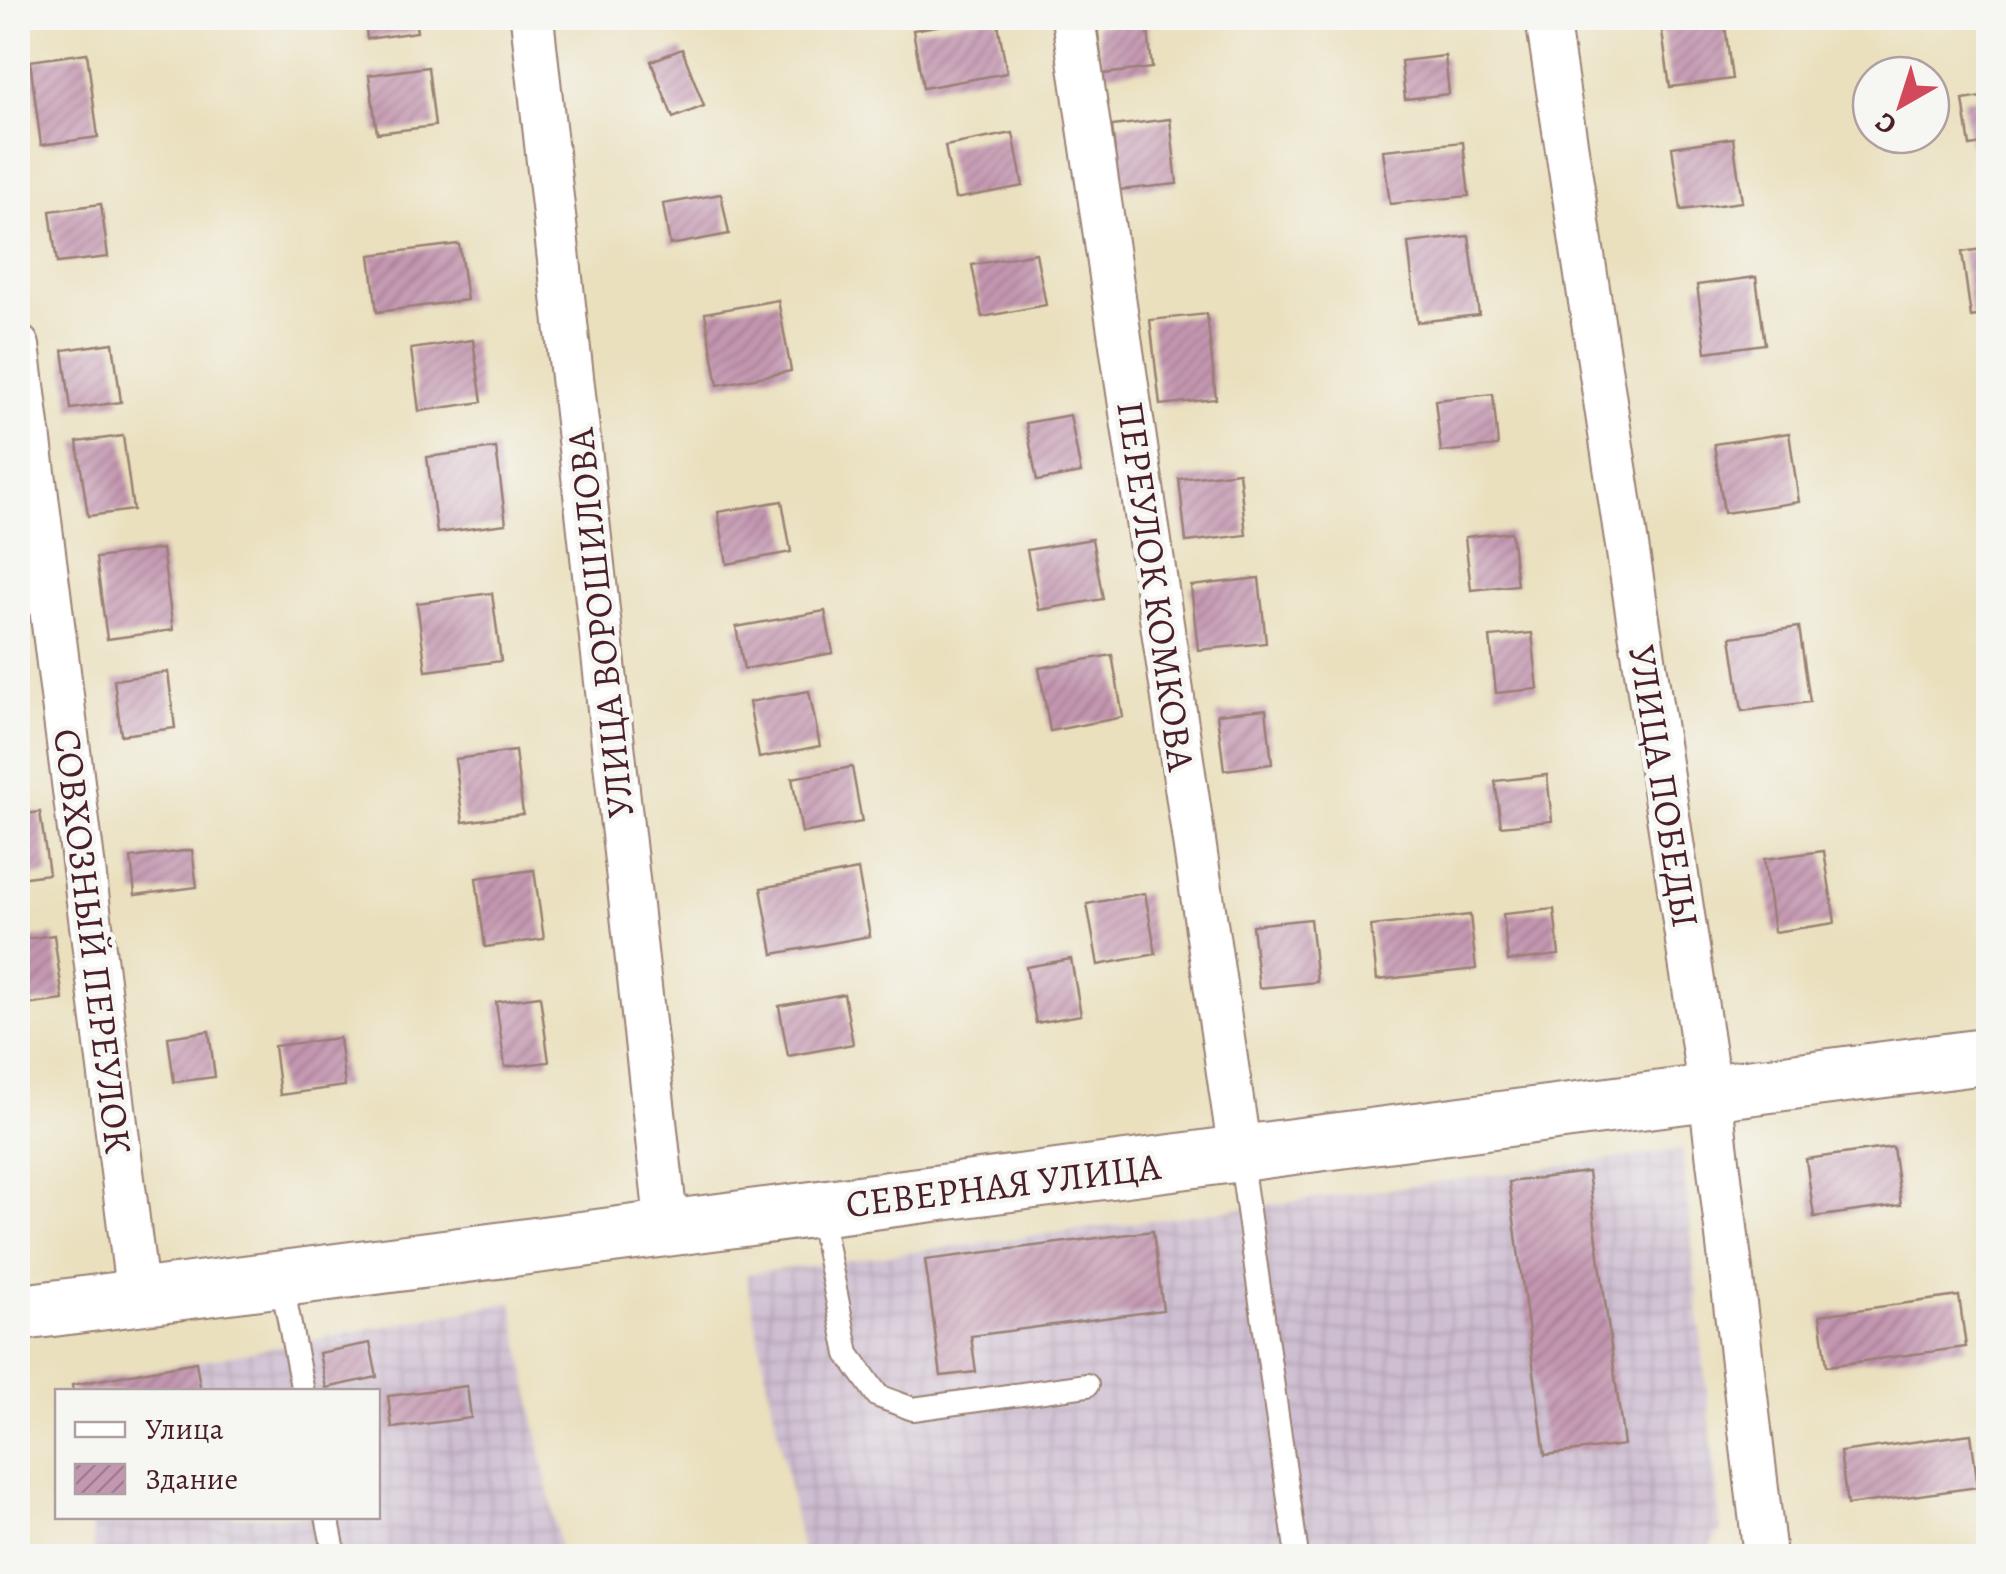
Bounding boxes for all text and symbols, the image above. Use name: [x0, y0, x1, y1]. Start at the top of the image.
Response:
north arrow: [1851, 55, 1951, 155]
text: С: [1867, 103, 1905, 144]
street label: ПЕРЕУЛОК КОМКОВА: [1104, 398, 1208, 775]
street label: УЛИЦА ВОРОШИЛОВА: [554, 425, 646, 821]
street label: УЛИЦА ПОБЕДЫ: [1616, 641, 1712, 931]
street label: СОВХОЗНЫЙ ПЕРЕУЛОК: [41, 726, 145, 1156]
street label: СЕВЕРНАЯ УЛИЦА: [843, 1140, 1164, 1230]
legend: [55, 1389, 380, 1519]
text: Улица: [145, 1409, 224, 1449]
text: Здание: [145, 1459, 238, 1499]

